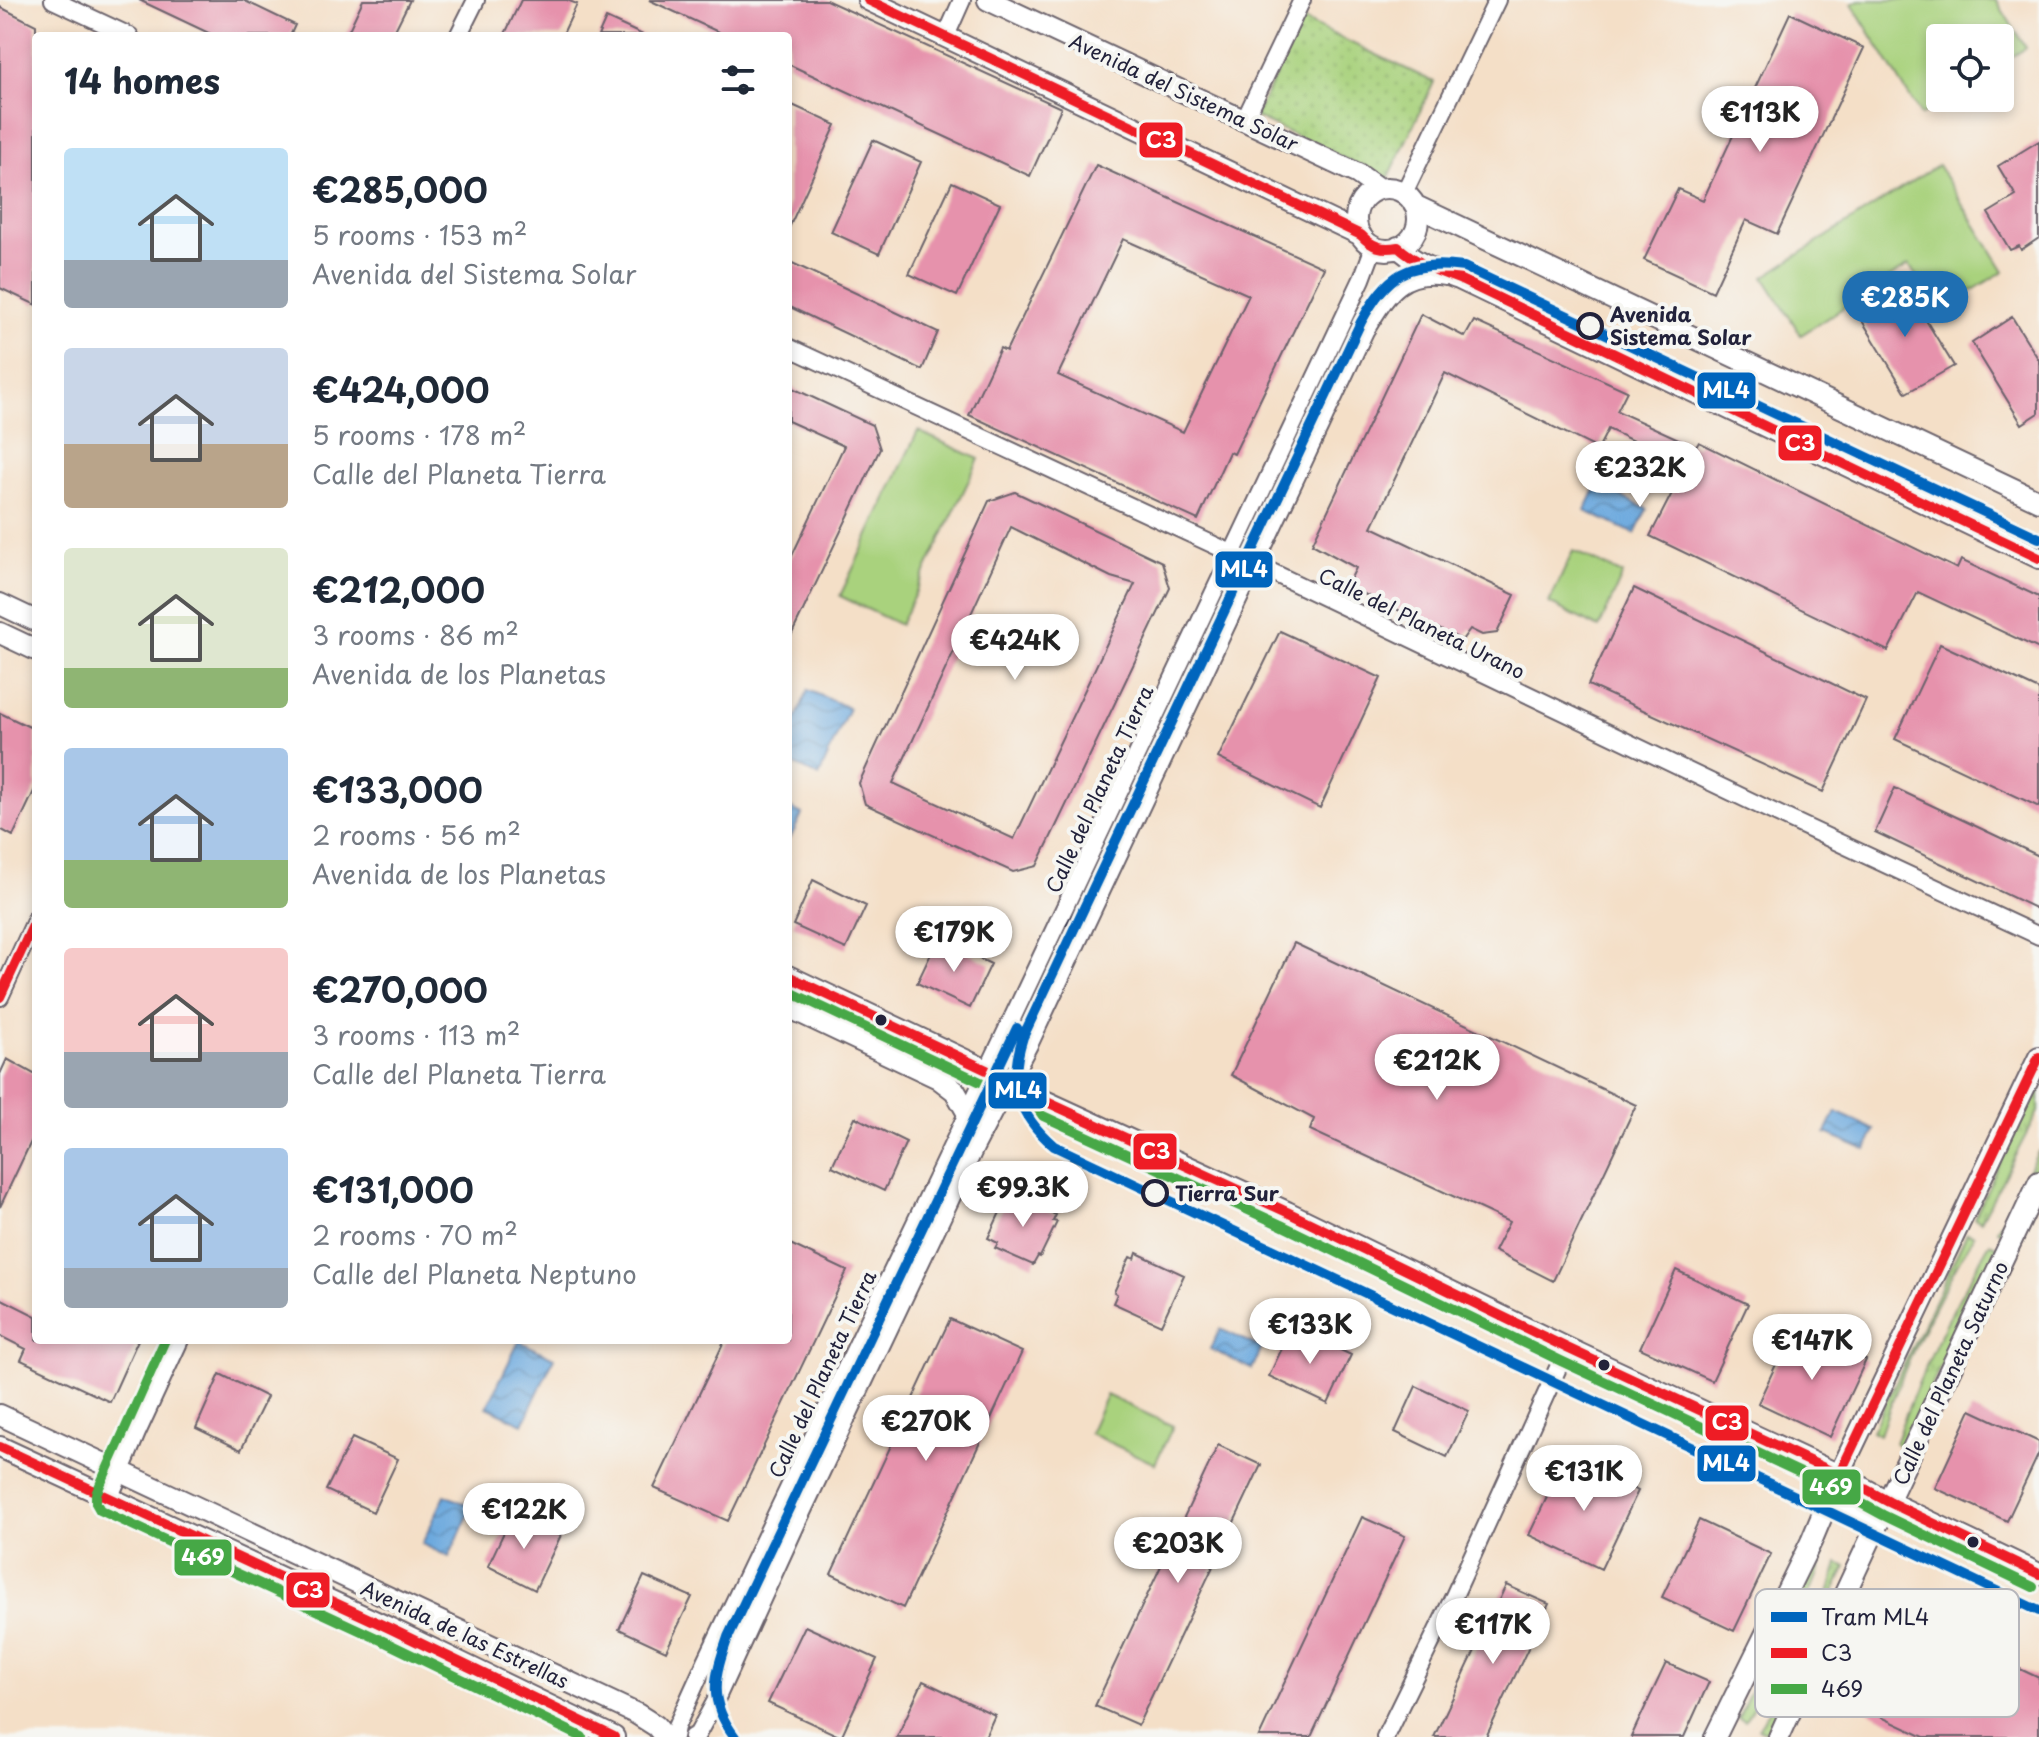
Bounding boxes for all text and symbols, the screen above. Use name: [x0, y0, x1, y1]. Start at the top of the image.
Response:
map controls: [1926, 24, 2014, 112]
button: locate: [1926, 24, 2014, 112]
street label: Avenida del Sistema Solar: [1065, 26, 1303, 158]
text: 14 homes: [64, 54, 220, 106]
icon: filters: [716, 58, 760, 102]
pin: €113K: [1704, 86, 1816, 154]
text: €113K: [1720, 92, 1800, 131]
line badge: C3: [1138, 121, 1184, 159]
text: C3: [1146, 122, 1176, 155]
text: €285,000: [312, 163, 488, 215]
icon: home: [128, 180, 224, 276]
text: 5 rooms · 153 m²: [312, 215, 527, 254]
text: Avenida del Sistema Solar: [312, 254, 636, 293]
pin: €285K: [1849, 271, 1961, 339]
text: €285K: [1860, 277, 1950, 316]
place label: Avenida Sistema Solar: [1609, 299, 1752, 352]
marker: Avenida Sistema Solar: [1577, 313, 1603, 339]
text: €424,000: [312, 363, 490, 415]
line badge: ML4: [1696, 371, 1757, 410]
text: ML4: [1702, 372, 1750, 405]
icon: home: [128, 380, 224, 476]
text: 5 rooms · 178 m²: [312, 415, 526, 454]
line badge: C3: [1777, 424, 1823, 462]
text: C3: [1785, 425, 1815, 458]
pin: €232K: [1584, 441, 1696, 509]
text: €232K: [1594, 447, 1686, 486]
text: Calle del Planeta Tierra: [312, 454, 606, 493]
line badge: ML4: [1214, 550, 1274, 589]
text: ML4: [1220, 551, 1268, 584]
street label: Calle del Planeta Urano: [1314, 560, 1530, 686]
text: €212,000: [312, 563, 485, 615]
icon: home: [128, 580, 224, 676]
pin: €424K: [959, 614, 1071, 682]
text: 3 rooms · 86 m²: [312, 615, 519, 654]
text: €424K: [969, 620, 1061, 659]
text: Avenida de los Planetas: [312, 654, 606, 693]
street label: Calle del Planeta Tierra: [1038, 680, 1161, 898]
text: €133,000: [312, 763, 483, 815]
icon: home: [128, 780, 224, 876]
text: 2 rooms · 56 m²: [312, 815, 521, 854]
text: Avenida de los Planetas: [312, 854, 606, 893]
pin: €179K: [898, 906, 1010, 974]
text: €179K: [913, 912, 995, 951]
text: €270,000: [312, 963, 488, 1015]
icon: home: [128, 980, 224, 1076]
unlabelled marker: [873, 1012, 889, 1028]
text: 3 rooms · 113 m²: [312, 1015, 520, 1054]
pin: €212K: [1381, 1034, 1493, 1102]
text: €212K: [1393, 1040, 1481, 1079]
text: Calle del Planeta Tierra: [312, 1054, 606, 1093]
line badge: ML4: [987, 1071, 1048, 1110]
text: ML4: [994, 1072, 1042, 1105]
line badge: C3: [1132, 1132, 1178, 1171]
text: C3: [1140, 1133, 1170, 1166]
pin: €99.3K: [958, 1161, 1088, 1229]
text: €131,000: [312, 1163, 474, 1215]
text: €99.3K: [976, 1167, 1070, 1206]
place label: Tierra Sur: [1175, 1178, 1280, 1208]
icon: home: [128, 1180, 224, 1276]
marker: Tierra Sur: [1142, 1180, 1168, 1206]
text: 2 rooms · 70 m²: [312, 1215, 518, 1254]
text: Calle del Planeta Neptuno: [312, 1254, 637, 1293]
street label: Calle del Planeta Saturno: [1885, 1256, 2015, 1490]
street label: Calle del Planeta Tierra: [761, 1265, 884, 1483]
pin: €133K: [1254, 1298, 1366, 1366]
text: €133K: [1267, 1304, 1353, 1343]
pin: €147K: [1756, 1314, 1868, 1382]
text: €147K: [1771, 1320, 1853, 1359]
unlabelled marker: [1596, 1357, 1612, 1373]
pin: €270K: [870, 1395, 982, 1463]
text: €270K: [881, 1401, 971, 1440]
line badge: C3: [1704, 1404, 1750, 1442]
text: C3: [1712, 1404, 1742, 1437]
line badge: ML4: [1696, 1444, 1757, 1483]
pin: €131K: [1528, 1445, 1640, 1513]
text: ML4: [1702, 1445, 1750, 1478]
text: €131K: [1544, 1451, 1624, 1490]
line badge: 469: [1801, 1468, 1862, 1506]
text: 469: [1809, 1469, 1853, 1502]
pin: €122K: [468, 1483, 580, 1551]
text: €122K: [481, 1489, 567, 1528]
pin: €203K: [1122, 1517, 1234, 1585]
text: €203K: [1132, 1523, 1224, 1562]
unlabelled marker: [1965, 1534, 1981, 1550]
line badge: 469: [173, 1538, 233, 1577]
text: 469: [181, 1539, 225, 1572]
line badge: C3: [285, 1571, 331, 1609]
text: C3: [293, 1572, 323, 1605]
street label: Avenida de las Estrellas: [356, 1573, 574, 1695]
legend: [1755, 1589, 2019, 1717]
pin: €117K: [1437, 1598, 1549, 1666]
text: Tram ML4: [1821, 1599, 1930, 1632]
text: €117K: [1454, 1604, 1532, 1643]
text: C3: [1821, 1635, 1852, 1668]
text: 469: [1821, 1671, 1863, 1704]

